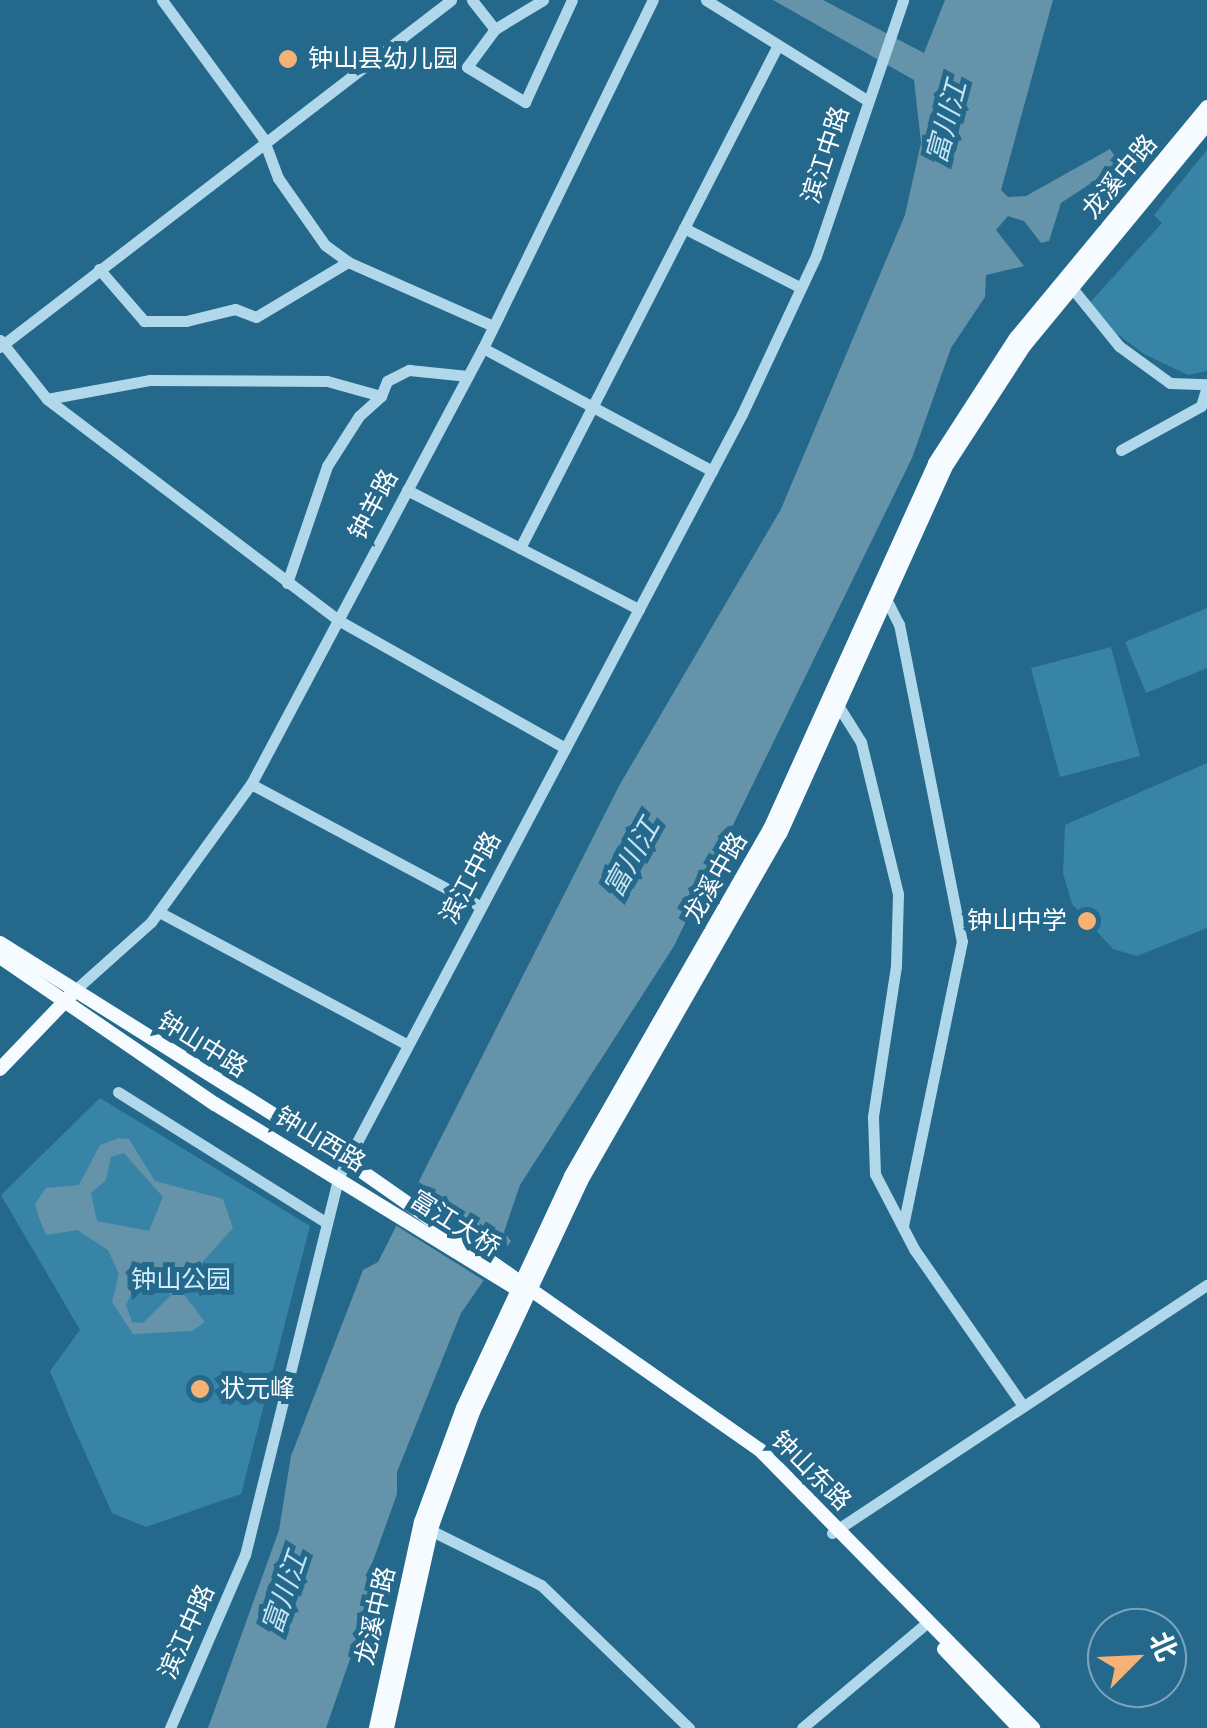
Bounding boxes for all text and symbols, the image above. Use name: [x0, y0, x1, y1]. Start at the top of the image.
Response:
place label: 钟山县幼儿园: [308, 44, 458, 74]
marker: 钟山县幼儿园: [277, 48, 299, 70]
water label: 富川江: [920, 77, 974, 167]
street label: 滨江中路: [796, 103, 856, 207]
street label: 龙溪中路: [1076, 129, 1164, 225]
street label: 钟羊路: [343, 465, 405, 545]
water label: 富川江: [597, 813, 667, 903]
street label: 滨江中路: [434, 827, 508, 929]
street label: 龙溪中路: [678, 827, 754, 929]
place label: 钟山中学: [967, 906, 1067, 936]
marker: 钟山中学: [1076, 910, 1098, 932]
street label: 钟山中路: [152, 1006, 252, 1084]
street label: 钟山西路: [269, 1101, 371, 1179]
street label: 富江大桥: [405, 1185, 505, 1263]
park label: 钟山公园: [131, 1265, 231, 1295]
place label: 状元峰: [220, 1374, 295, 1404]
marker: 状元峰: [189, 1378, 211, 1400]
street label: 钟山东路: [765, 1425, 857, 1517]
water label: 富川江: [255, 1548, 315, 1638]
street label: 龙溪中路: [350, 1564, 402, 1668]
street label: 滨江中路: [153, 1580, 221, 1684]
north arrow: [1087, 1608, 1187, 1708]
text: 北: [1142, 1627, 1184, 1666]

